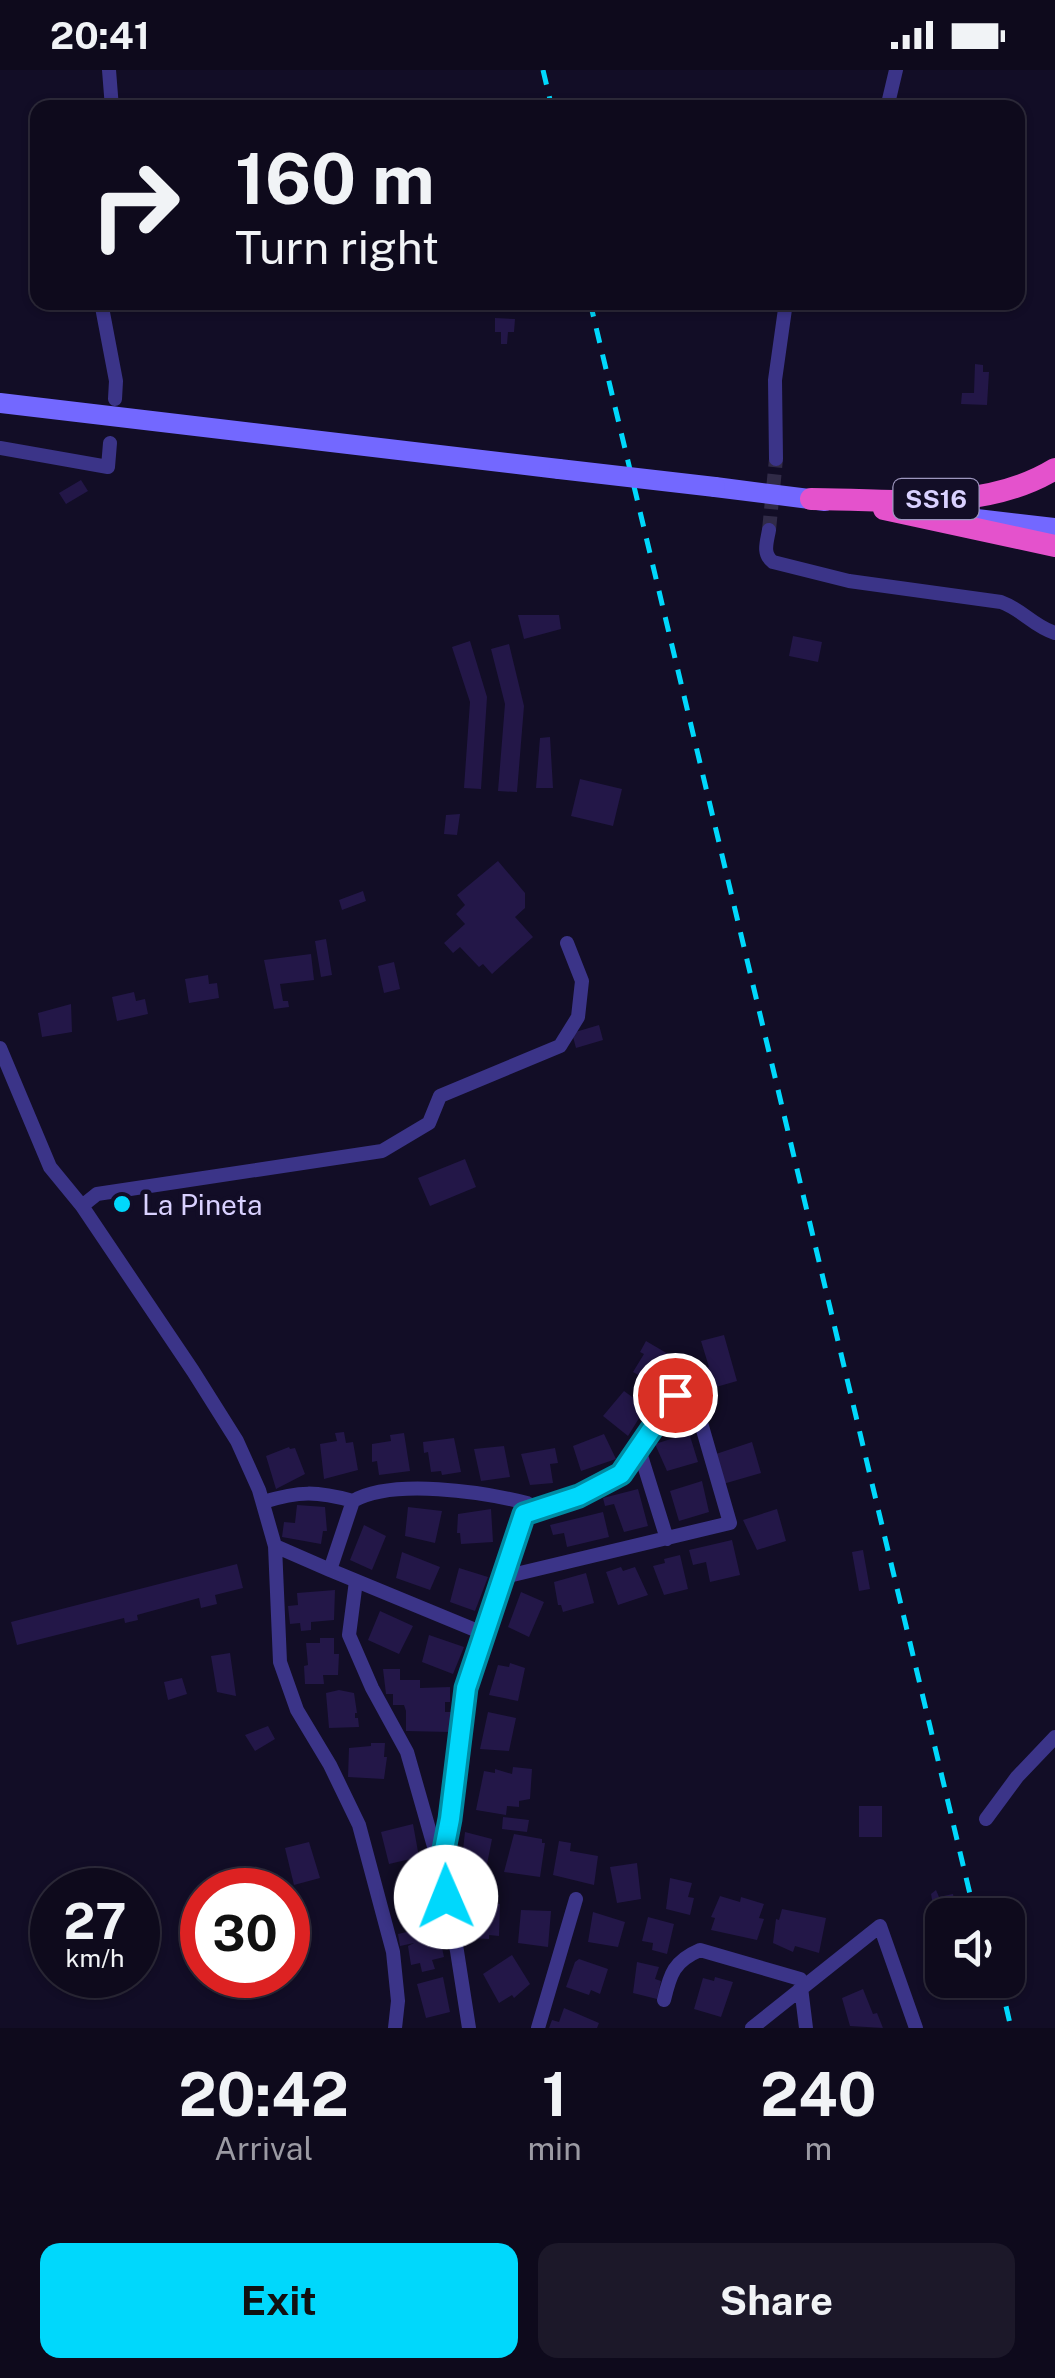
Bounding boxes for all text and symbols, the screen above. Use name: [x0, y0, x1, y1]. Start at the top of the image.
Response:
text: 20:41: [50, 13, 150, 58]
text: 160 m: [235, 137, 435, 220]
icon: right: [70, 140, 200, 270]
text: Turn right: [235, 221, 439, 274]
road number: SS16: [894, 479, 978, 519]
place label: La Pineta: [142, 1188, 263, 1221]
marker: La Pineta: [111, 1193, 133, 1215]
pin: [633, 1353, 718, 1438]
icon: arrive: [648, 1368, 703, 1423]
position arrow: [394, 1845, 498, 1949]
speed limit sign: 30: [180, 1868, 310, 1998]
text: 27: [63, 1891, 127, 1950]
map controls: [925, 1898, 1025, 1998]
button: sound: [925, 1898, 1025, 1998]
text: km/h: [66, 1943, 124, 1973]
text: 20:42: [179, 2059, 349, 2130]
text: 1: [542, 2059, 567, 2130]
text: 240: [760, 2059, 876, 2130]
text: Arrival: [214, 2130, 313, 2167]
text: min: [527, 2130, 582, 2167]
text: m: [804, 2130, 832, 2167]
button: Exit: [40, 2243, 518, 2358]
button: Share: [538, 2243, 1015, 2358]

